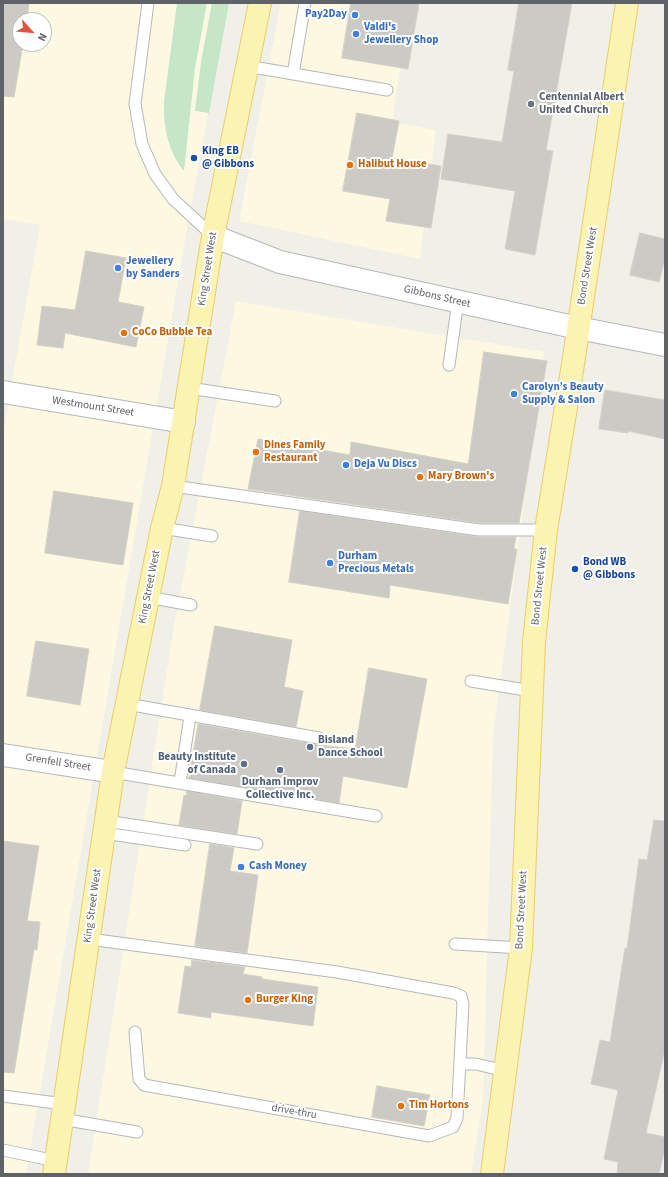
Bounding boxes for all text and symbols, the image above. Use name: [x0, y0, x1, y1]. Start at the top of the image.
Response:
place label: Pay2Day: [305, 8, 347, 22]
marker: Pay2Day: [350, 10, 360, 20]
north arrow: [12, 12, 52, 52]
place label: Valdi's Jewellery Shop: [364, 21, 439, 47]
marker: Valdi's Jewellery Shop: [351, 29, 361, 39]
text: N: [34, 31, 51, 44]
place label: Centennial Albert United Church: [539, 91, 624, 117]
marker: Centennial Albert United Church: [526, 99, 536, 109]
place label: King EB @ Gibbons: [202, 145, 254, 171]
marker: King EB @ Gibbons: [189, 153, 199, 163]
place label: Halibut House: [358, 158, 427, 172]
marker: Halibut House: [345, 160, 355, 170]
street label: Bond Street West: [575, 226, 601, 306]
street label: King Street West: [196, 231, 220, 307]
place label: Jewellery by Sanders: [126, 255, 180, 281]
marker: Jewellery by Sanders: [113, 263, 123, 273]
street label: Gibbons Street: [402, 283, 472, 311]
place label: CoCo Bubble Tea: [132, 326, 212, 340]
marker: CoCo Bubble Tea: [119, 328, 129, 338]
place label: Carolyn’s Beauty Supply & Salon: [522, 381, 604, 407]
marker: Carolyn’s Beauty Supply & Salon: [509, 389, 519, 399]
street label: Westmount Street: [51, 394, 135, 420]
place label: Dines Family Restaurant: [264, 439, 326, 465]
marker: Dines Family Restaurant: [251, 447, 261, 457]
place label: Deja Vu Discs: [354, 458, 417, 472]
marker: Deja Vu Discs: [341, 460, 351, 470]
place label: Mary Brown's: [428, 470, 494, 484]
marker: Mary Brown's: [415, 472, 425, 482]
street label: Bond Street West: [529, 546, 551, 626]
street label: King Street West: [136, 549, 164, 625]
place label: Durham Precious Metals: [338, 550, 414, 576]
place label: Bond WB @ Gibbons: [583, 556, 635, 582]
marker: Durham Precious Metals: [325, 558, 335, 568]
marker: Bond WB @ Gibbons: [570, 564, 580, 574]
place label: Bisland Dance School: [318, 734, 383, 760]
marker: Bisland Dance School: [305, 742, 315, 752]
street label: Grenfell Street: [24, 751, 92, 775]
place label: Beauty Institute of Canada: [158, 751, 236, 777]
marker: Beauty Institute of Canada: [239, 759, 249, 769]
marker: Durham Improv Collective Inc.: [275, 765, 285, 775]
place label: Durham Improv Collective Inc.: [242, 776, 318, 802]
place label: Cash Money: [249, 860, 307, 874]
marker: Cash Money: [236, 862, 246, 872]
street label: King Street West: [81, 868, 105, 944]
street label: Bond Street West: [513, 870, 531, 950]
place label: Burger King: [256, 993, 313, 1007]
marker: Burger King: [243, 995, 253, 1005]
place label: Tim Hortons: [409, 1099, 469, 1113]
marker: Tim Hortons: [396, 1101, 406, 1111]
street label: drive-thru: [270, 1102, 318, 1122]

